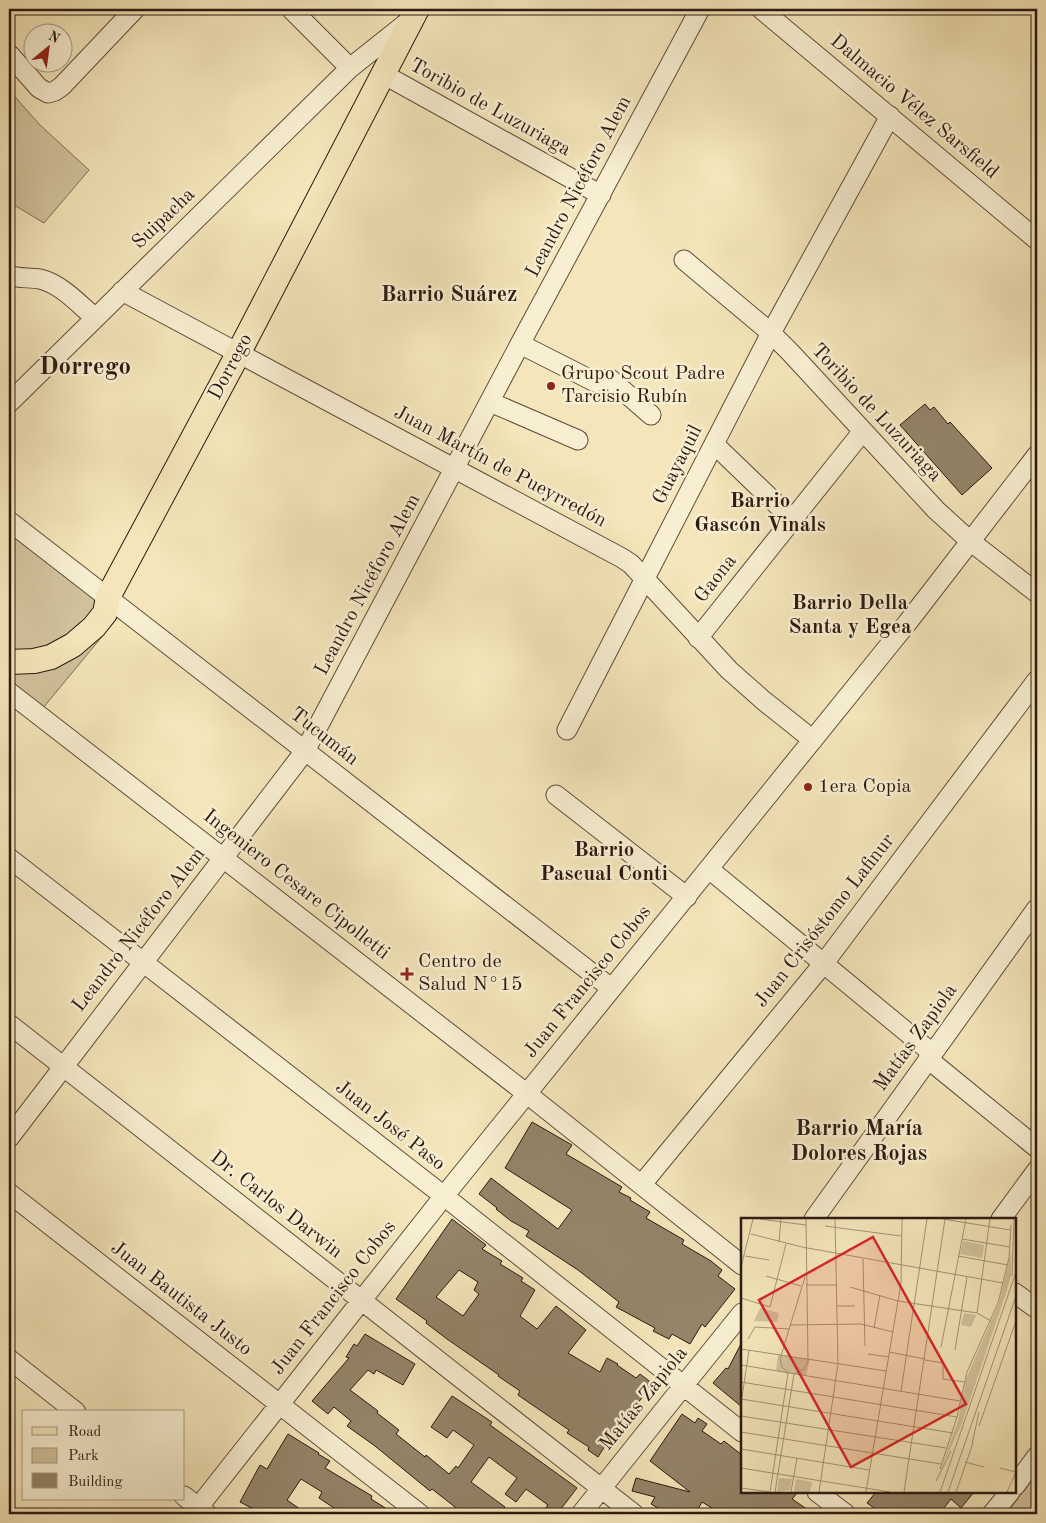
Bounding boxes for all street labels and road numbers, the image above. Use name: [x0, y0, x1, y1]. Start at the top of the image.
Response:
street label: Dalmacio Vélez Sarsfield: [826, 31, 1002, 183]
street label: Toribio de Luzuriaga: [406, 55, 574, 161]
street label: Leandro Nicéforo Alem: [523, 93, 635, 281]
street label: Suipacha: [129, 185, 199, 253]
street label: Dorrego: [205, 331, 257, 403]
street label: Toribio de Luzuriaga: [807, 340, 945, 486]
street label: Juan Martín de Pueyrredón: [390, 402, 610, 532]
street label: Guayaquil: [650, 422, 706, 508]
street label: Leandro Nicéforo Alem: [312, 491, 424, 679]
street label: Gaona: [691, 551, 741, 607]
street label: Tucumán: [286, 704, 362, 770]
street label: Ingeniero Cesare Cipolletti: [199, 806, 393, 964]
street label: Juan Crisóstomo Lafinur: [751, 831, 899, 1011]
street label: Leandro Nicéforo Alem: [69, 844, 209, 1016]
street label: Juan Francisco Cobos: [521, 902, 655, 1062]
street label: Matías Zapiola: [871, 981, 962, 1095]
street label: Juan José Paso: [331, 1077, 449, 1175]
street label: Dr. Carlos Darwin: [206, 1147, 346, 1263]
street label: Juan Francisco Cobos: [268, 1217, 400, 1379]
street label: Juan Bautista Justo: [107, 1238, 255, 1360]
street label: Matías Zapiola: [596, 1343, 692, 1455]

